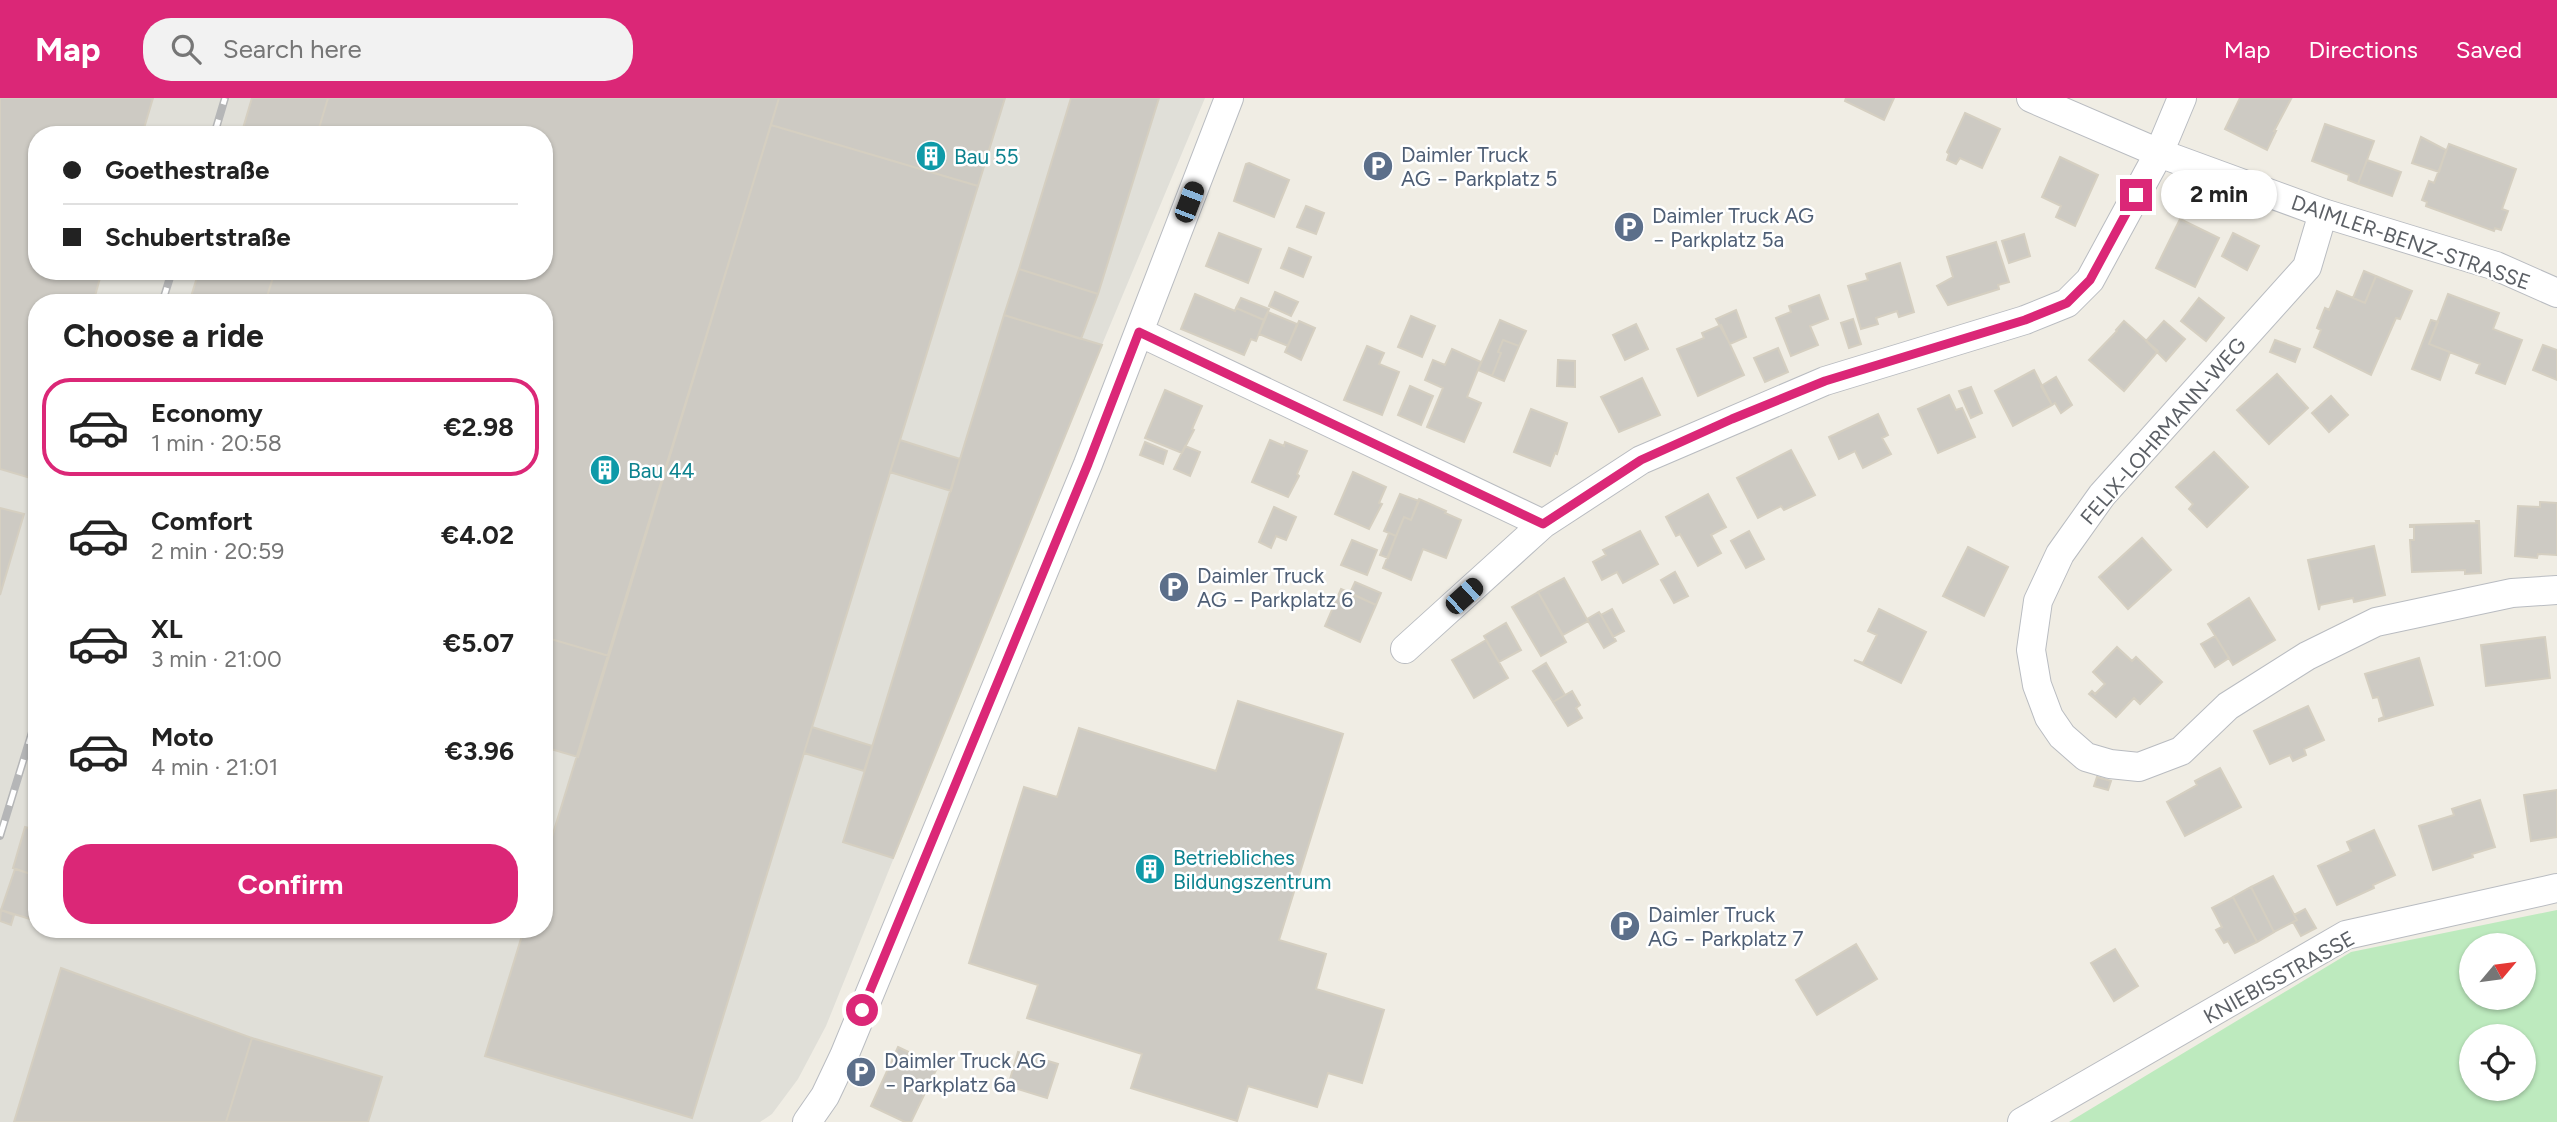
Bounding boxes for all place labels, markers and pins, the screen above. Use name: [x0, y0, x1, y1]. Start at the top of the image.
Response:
building icon: Bau 55: [914, 139, 948, 173]
place label: Daimler Truck AG − Parkplatz 5: [1401, 142, 1557, 191]
place label: Bau 55: [954, 144, 1019, 169]
parking icon: Daimler Truck AG − Parkplatz 5: [1361, 149, 1395, 183]
place label: Daimler Truck AG − Parkplatz 5a: [1652, 203, 1814, 252]
parking icon: Daimler Truck AG − Parkplatz 5a: [1612, 210, 1646, 244]
building icon: Bau 44: [588, 453, 622, 487]
place label: Bau 44: [628, 458, 695, 483]
place label: Daimler Truck AG − Parkplatz 6: [1197, 563, 1353, 612]
parking icon: Daimler Truck AG − Parkplatz 6: [1157, 570, 1191, 604]
place label: Betriebliches Bildungszentrum: [1173, 845, 1331, 894]
building icon: Betriebliches Bildungszentrum: [1133, 852, 1167, 886]
place label: Daimler Truck AG − Parkplatz 7: [1648, 902, 1804, 951]
parking icon: Daimler Truck AG − Parkplatz 7: [1608, 909, 1642, 943]
place label: Daimler Truck AG − Parkplatz 6a: [884, 1048, 1046, 1097]
parking icon: Daimler Truck AG − Parkplatz 6a: [844, 1055, 878, 1089]

